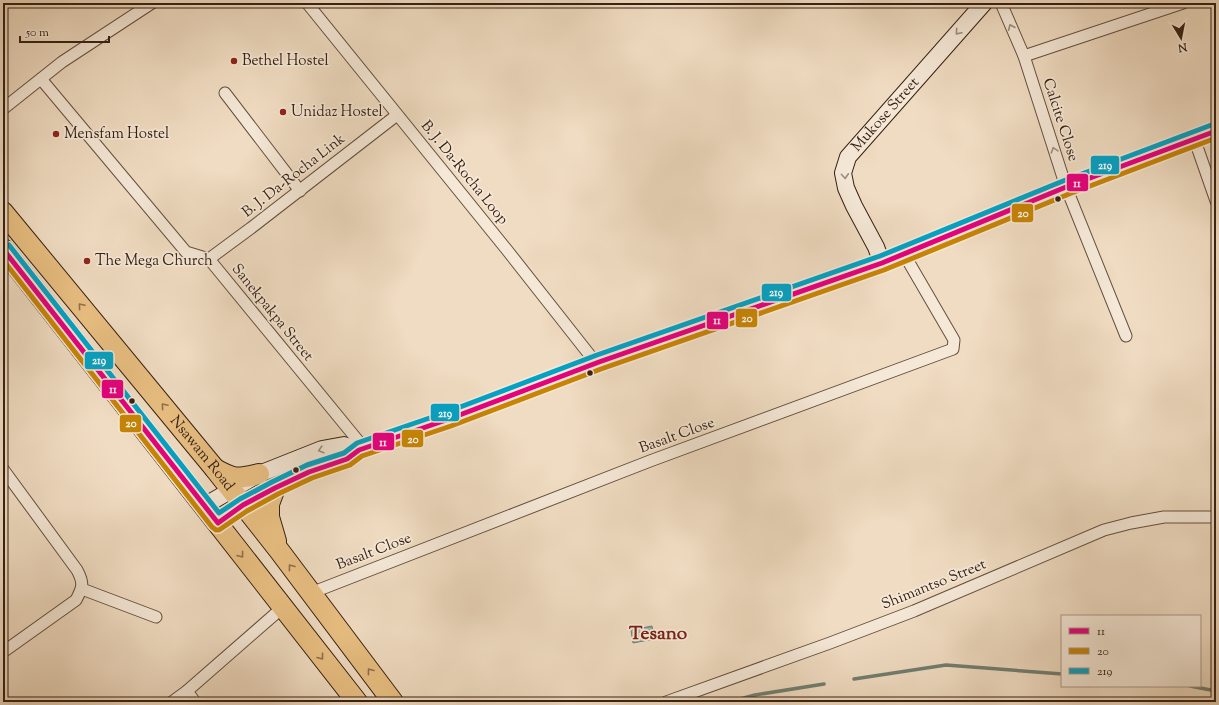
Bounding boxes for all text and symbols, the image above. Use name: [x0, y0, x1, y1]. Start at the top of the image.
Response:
scale bar: [20, 18, 109, 44]
north arrow: [1161, 18, 1201, 58]
text: 50 m: [25, 24, 49, 42]
one-way arrow: [1008, 24, 1016, 31]
one-way arrow: [955, 27, 963, 35]
text: N: [1177, 38, 1189, 56]
place label: Bethel Hostel: [242, 51, 329, 72]
marker: Bethel Hostel: [229, 56, 239, 66]
street label: Mukose Street: [847, 73, 924, 156]
street label: Calcite Close: [1037, 76, 1083, 164]
place label: Unidaz Hostel: [291, 102, 383, 123]
marker: Unidaz Hostel: [278, 107, 288, 117]
street label: B. J. Da-Rocha Loop: [415, 116, 513, 230]
place label: Mensfam Hostel: [64, 124, 169, 145]
marker: Mensfam Hostel: [51, 129, 61, 139]
street label: B. J. Da-Rocha Link: [238, 129, 350, 223]
one-way arrow: [1050, 147, 1059, 154]
line badge: 219: [1090, 155, 1120, 175]
text: 219: [1098, 158, 1113, 174]
one-way arrow: [840, 173, 849, 179]
line badge: 11: [1066, 173, 1089, 192]
text: 11: [1072, 176, 1081, 192]
unlabelled marker: [1053, 194, 1063, 204]
line badge: 20: [1011, 203, 1034, 223]
text: 20: [1018, 206, 1029, 222]
place label: The Mega Church: [95, 251, 213, 272]
marker: The Mega Church: [82, 256, 92, 266]
street label: Sanekpakpa Street: [226, 260, 318, 366]
line badge: 219: [761, 283, 792, 302]
text: 219: [769, 285, 784, 301]
one-way arrow: [78, 304, 85, 311]
line badge: 20: [735, 308, 758, 328]
line badge: 11: [706, 311, 729, 330]
text: 20: [742, 311, 753, 327]
text: 11: [712, 313, 721, 329]
line badge: 219: [84, 351, 114, 370]
text: 219: [92, 353, 107, 369]
unlabelled marker: [585, 368, 595, 378]
line badge: 11: [101, 379, 124, 399]
text: 11: [108, 382, 117, 398]
unlabelled marker: [127, 396, 137, 406]
line badge: 219: [430, 403, 460, 422]
one-way arrow: [161, 404, 168, 411]
text: 219: [438, 406, 453, 422]
street label: Nsawam Road: [165, 411, 240, 496]
street label: Basalt Close: [636, 413, 718, 459]
line badge: 20: [119, 414, 142, 433]
text: 20: [126, 416, 137, 432]
line badge: 20: [401, 429, 424, 448]
line badge: 11: [372, 432, 395, 451]
text: 20: [408, 432, 419, 448]
text: 11: [378, 435, 387, 451]
one-way arrow: [318, 445, 325, 454]
unlabelled marker: [291, 465, 301, 475]
street label: Basalt Close: [333, 528, 415, 576]
one-way arrow: [236, 550, 243, 557]
street label: Shimantso Street: [879, 554, 989, 616]
one-way arrow: [289, 565, 296, 572]
legend: [1061, 615, 1201, 687]
district label: Tesano: [629, 621, 688, 648]
text: 11: [1097, 623, 1105, 641]
text: 20: [1097, 643, 1109, 661]
one-way arrow: [317, 653, 324, 660]
text: 219: [1097, 663, 1113, 681]
one-way arrow: [368, 668, 375, 675]

